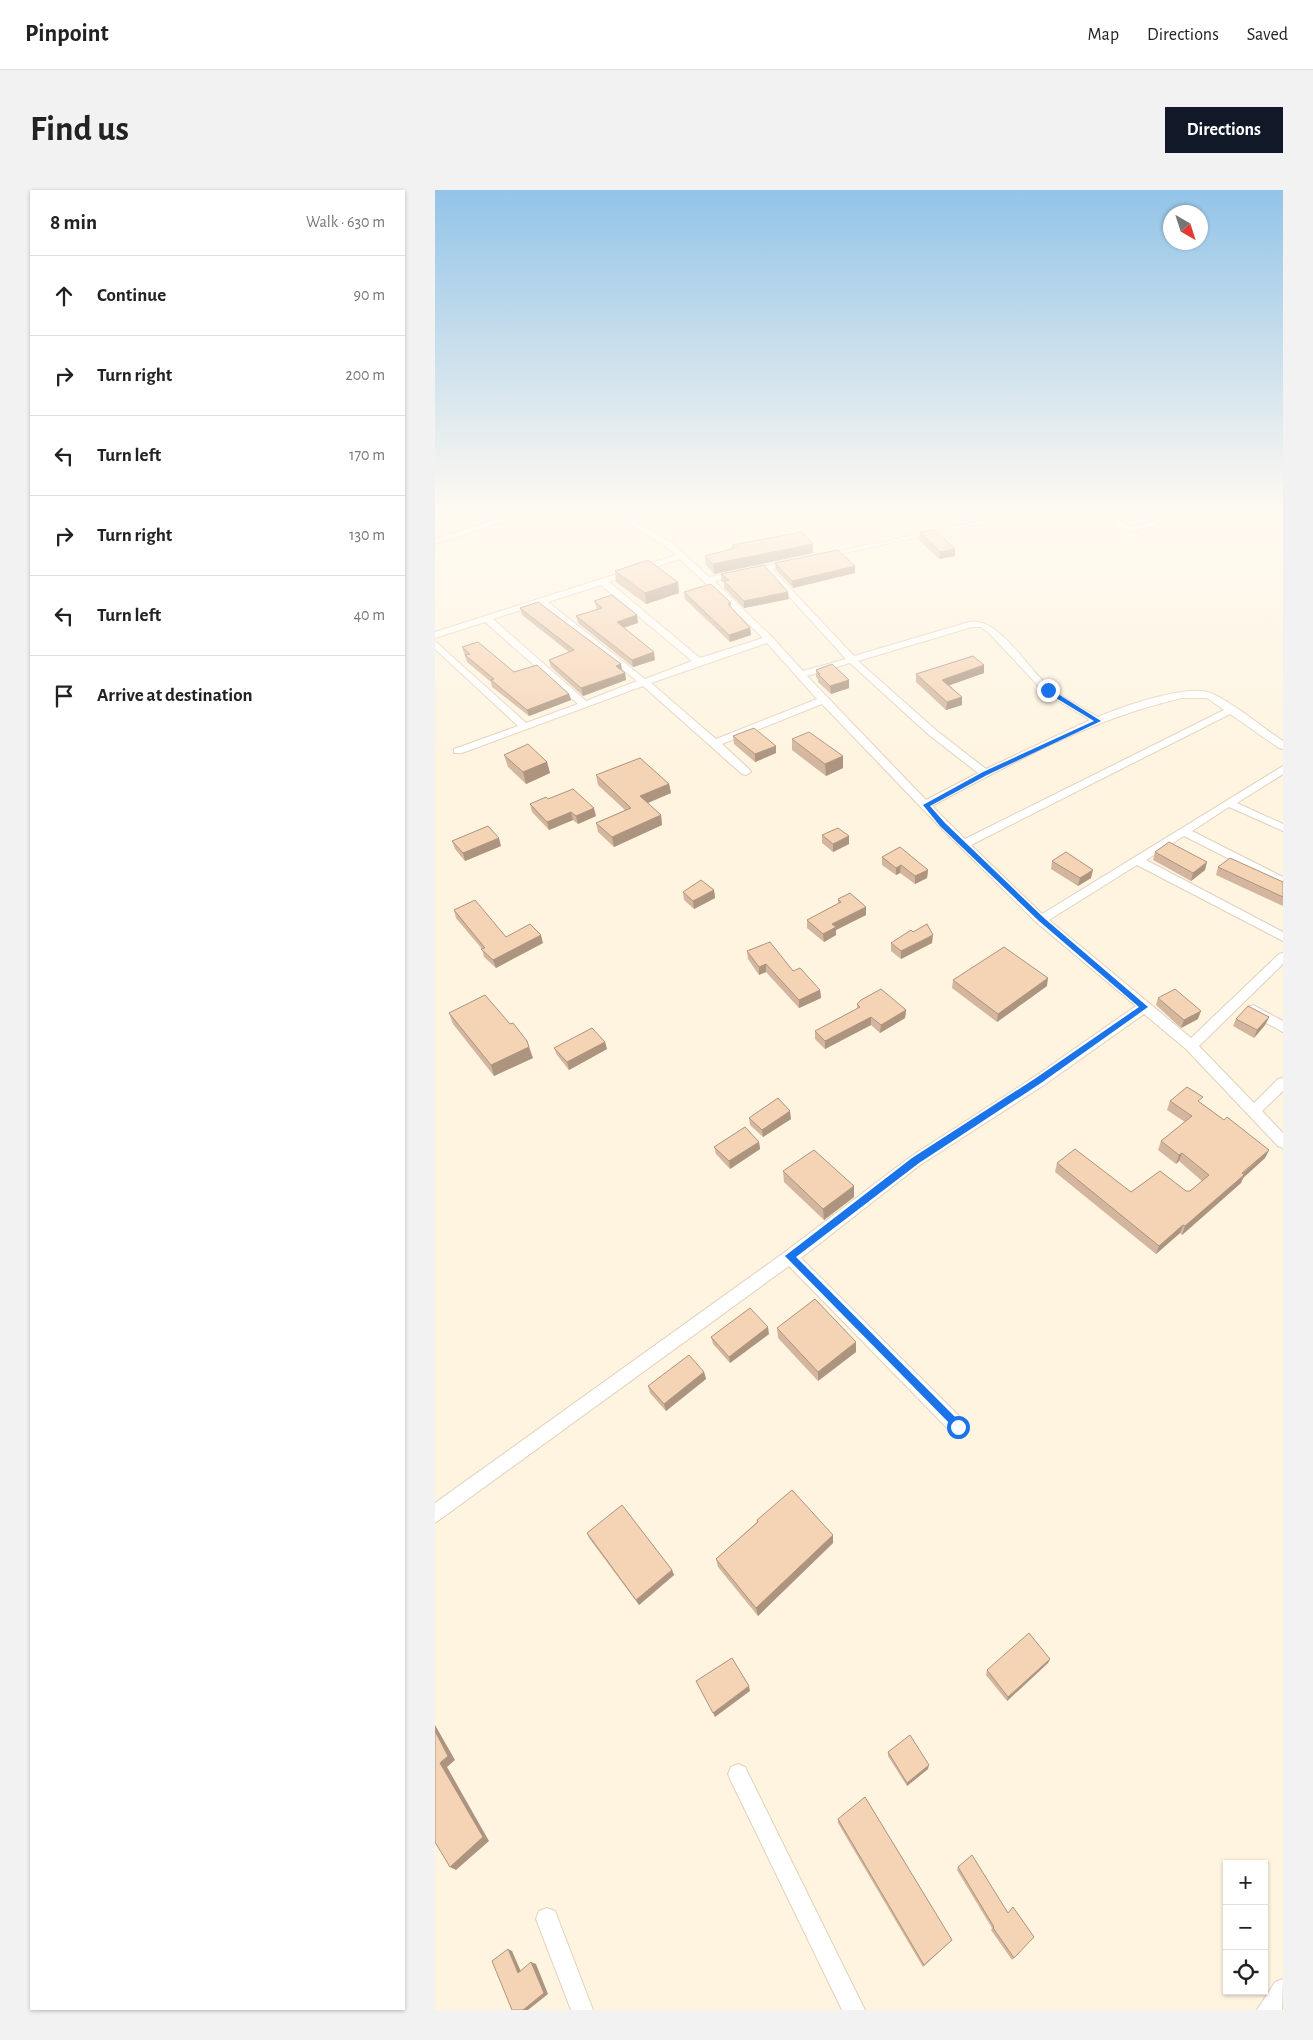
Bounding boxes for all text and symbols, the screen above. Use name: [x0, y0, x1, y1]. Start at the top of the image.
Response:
text: Pinpoint: [25, 22, 109, 46]
text: Map: [1088, 26, 1119, 44]
text: Directions: [1147, 26, 1219, 44]
text: Saved: [1247, 26, 1288, 44]
button: Directions: [1165, 107, 1283, 153]
text: Find us: [30, 112, 129, 147]
north arrow: [1163, 205, 1208, 250]
text: 8 min: [50, 212, 97, 233]
text: Walk · 630 m: [306, 214, 385, 230]
icon: ahead: [50, 282, 78, 310]
text: Continue: [97, 286, 166, 305]
text: 90 m: [354, 287, 385, 303]
icon: right: [50, 362, 78, 390]
text: Turn right: [97, 366, 172, 385]
text: 200 m: [345, 367, 385, 383]
icon: left: [50, 442, 78, 470]
text: Turn left: [97, 446, 161, 465]
text: 170 m: [349, 447, 385, 463]
icon: right: [50, 522, 78, 550]
text: Turn right: [97, 526, 172, 545]
text: 130 m: [349, 527, 385, 543]
icon: left: [50, 602, 78, 630]
text: Turn left: [97, 606, 161, 625]
text: 40 m: [353, 607, 385, 623]
route end: [1037, 679, 1060, 702]
icon: arrive: [50, 682, 78, 710]
text: Arrive at destination: [97, 686, 253, 705]
route start: [947, 1416, 970, 1439]
map controls: [1223, 1860, 1268, 1995]
button: +: [1223, 1860, 1268, 1905]
button: −: [1223, 1905, 1268, 1950]
button: locate: [1223, 1950, 1268, 1995]

